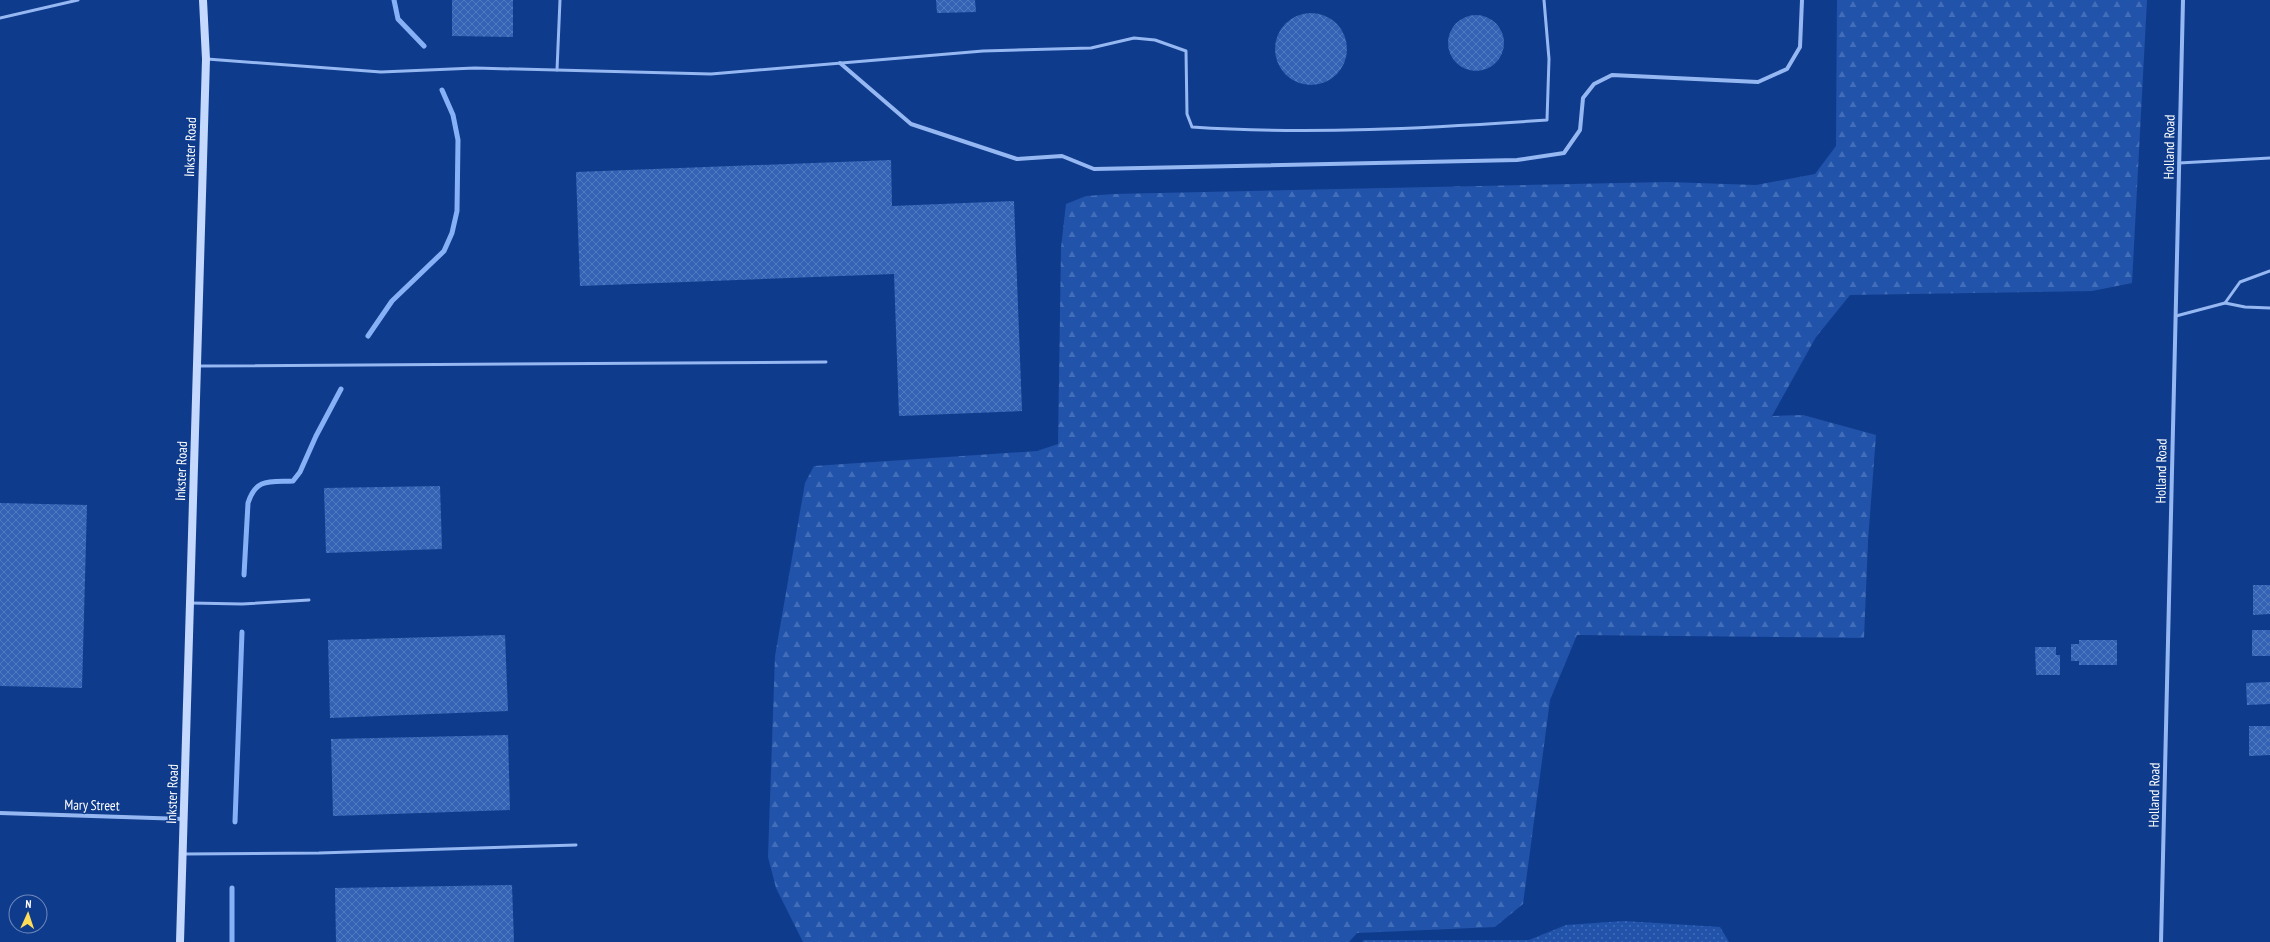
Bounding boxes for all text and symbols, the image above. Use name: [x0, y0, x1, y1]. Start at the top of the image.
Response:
street label: Holland Road: [2159, 114, 2179, 180]
street label: Inkster Road: [180, 117, 200, 177]
street label: Holland Road: [2151, 438, 2171, 504]
street label: Inkster Road: [171, 441, 191, 501]
street label: Holland Road: [2144, 762, 2164, 828]
street label: Inkster Road: [162, 764, 182, 824]
street label: Mary Street: [64, 796, 120, 814]
north arrow: [8, 894, 48, 934]
text: N: [25, 897, 32, 911]

